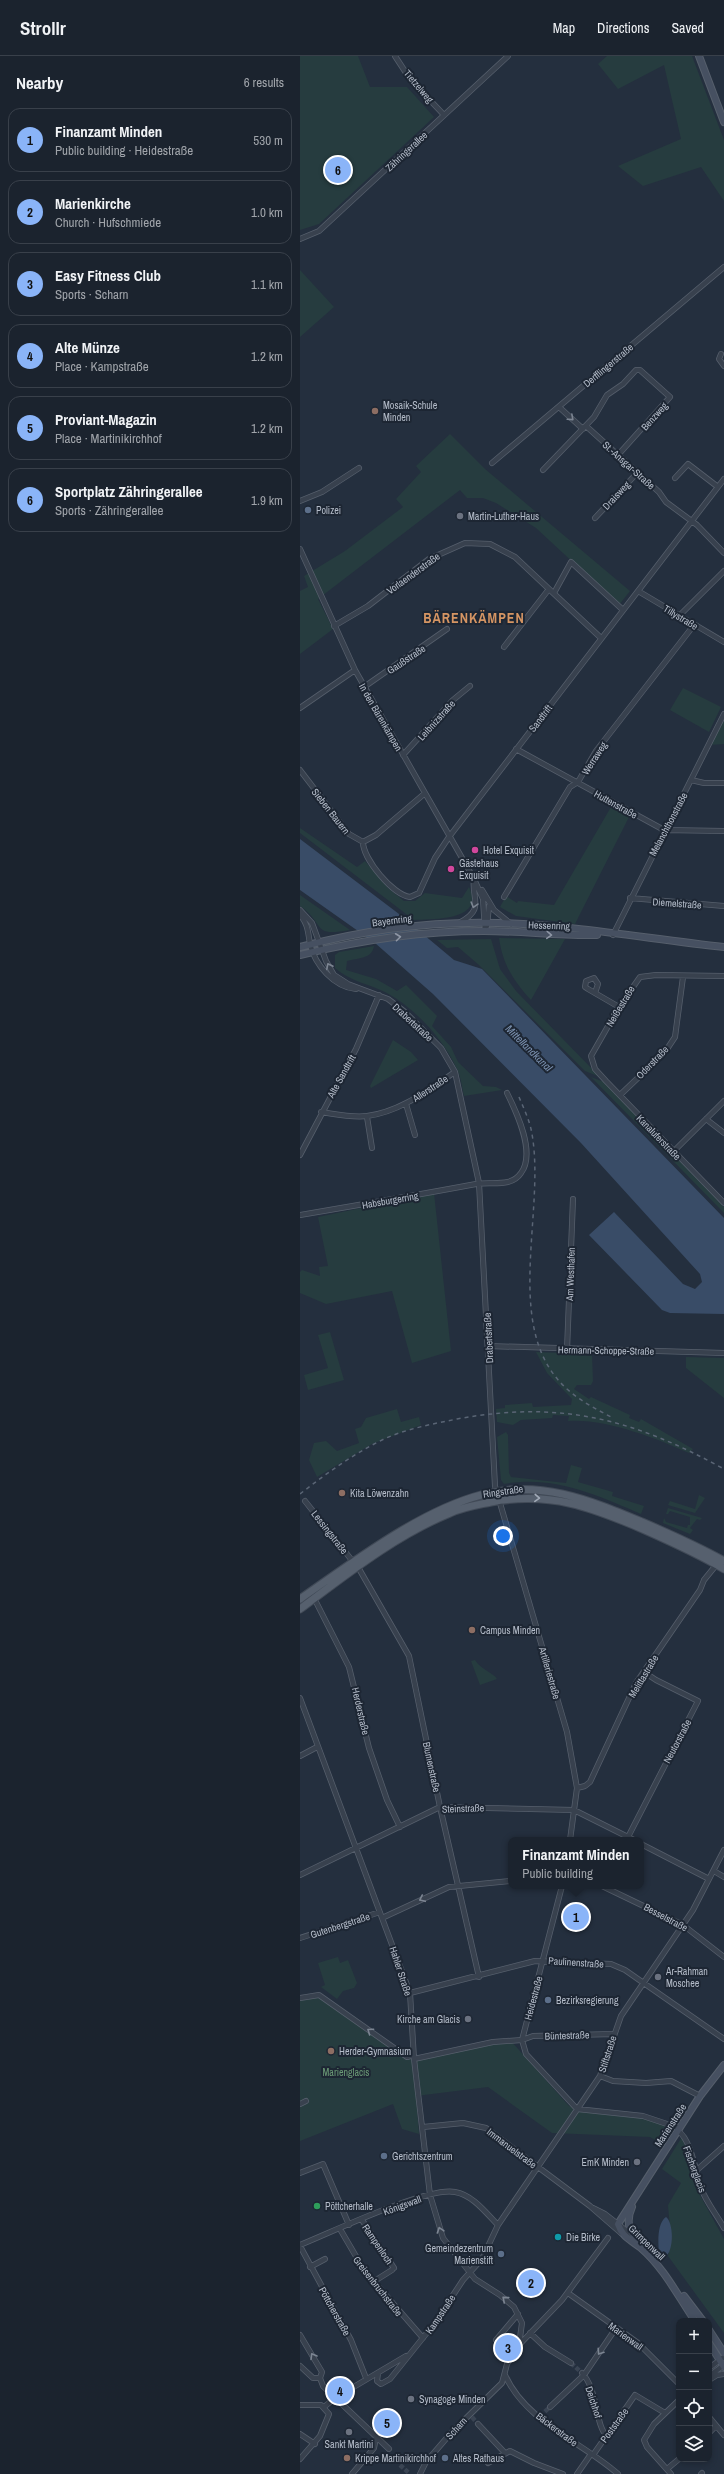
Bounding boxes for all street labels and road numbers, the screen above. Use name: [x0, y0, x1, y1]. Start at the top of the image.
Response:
street label: Tietzelweg: [401, 67, 437, 106]
street label: Zähringerallee: [383, 128, 430, 174]
street label: Derfflingerstraße: [581, 340, 636, 390]
street label: Benzweg: [638, 399, 671, 433]
street label: St.-Ansgar-Straße: [600, 438, 658, 493]
street label: Draisweg: [600, 478, 633, 512]
street label: Vorlaenderstraße: [384, 549, 443, 597]
street label: Tillystraße: [661, 602, 701, 633]
street label: Gaußstraße: [385, 642, 428, 677]
street label: In den Bärenkämpen: [356, 681, 405, 753]
street label: Leibnizstraße: [415, 697, 458, 743]
street label: Sandtrift: [526, 701, 555, 735]
street label: Werraweg: [579, 739, 610, 777]
street label: Sieben Bauern: [309, 786, 353, 837]
street label: Huttenstraße: [592, 787, 640, 822]
street label: Melanchthonstraße: [646, 790, 691, 858]
street label: Diemelstraße: [652, 895, 702, 912]
street label: Bayernring: [371, 912, 413, 929]
street label: Hessenring: [528, 918, 571, 933]
street label: Neißestraße: [603, 983, 638, 1029]
street label: Drabertstraße: [390, 1000, 436, 1045]
street label: Oderstraße: [633, 1043, 672, 1082]
street label: Alte Sandtrift: [324, 1052, 359, 1101]
street label: Allerstraße: [409, 1072, 451, 1105]
street label: Kanaluferstraße: [634, 1112, 684, 1163]
street label: Habsburgerring: [361, 1189, 420, 1212]
street label: Am Westhafen: [563, 1247, 578, 1302]
street label: Drabertstraße: [481, 1312, 496, 1364]
street label: Hermann-Schoppe-Straße: [558, 1343, 655, 1358]
street label: Ringstraße: [482, 1482, 524, 1501]
street label: Lessingstraße: [308, 1508, 351, 1557]
street label: Artilleriestraße: [536, 1645, 563, 1701]
street label: Melittastraße: [626, 1652, 662, 1700]
street label: Herderstraße: [349, 1686, 372, 1737]
street label: Neutorstraße: [660, 1717, 695, 1765]
street label: Blumenstraße: [420, 1741, 443, 1794]
street label: Steinstraße: [442, 1801, 485, 1816]
street label: Besselstraße: [642, 1900, 690, 1935]
street label: Gutenbergstraße: [309, 1910, 372, 1941]
street label: Hahler Straße: [386, 1945, 415, 1998]
street label: Paulinenstraße: [548, 1954, 605, 1971]
street label: Heidestraße: [521, 1974, 546, 2022]
street label: Büntestraße: [544, 2028, 590, 2043]
street label: Stiftstraße: [595, 2034, 620, 2074]
street label: Marienstraße: [652, 2101, 689, 2149]
street label: Immanuelstraße: [484, 2125, 540, 2172]
street label: Fischerglacis: [680, 2144, 709, 2194]
street label: Königswall: [381, 2193, 423, 2218]
street label: Rampenloch: [359, 2222, 396, 2267]
street label: Grimpenwall: [626, 2222, 668, 2263]
street label: Greisenbruchstraße: [350, 2254, 405, 2319]
street label: Pöttcherstraße: [316, 2285, 353, 2338]
street label: Kampstraße: [423, 2292, 459, 2336]
street label: Marienwall: [606, 2319, 646, 2353]
street label: Deichhof: [582, 2385, 605, 2420]
street label: Poststraße: [597, 2405, 632, 2445]
street label: Bäckerstraße: [533, 2410, 580, 2450]
street label: Scharn: [443, 2414, 470, 2442]

